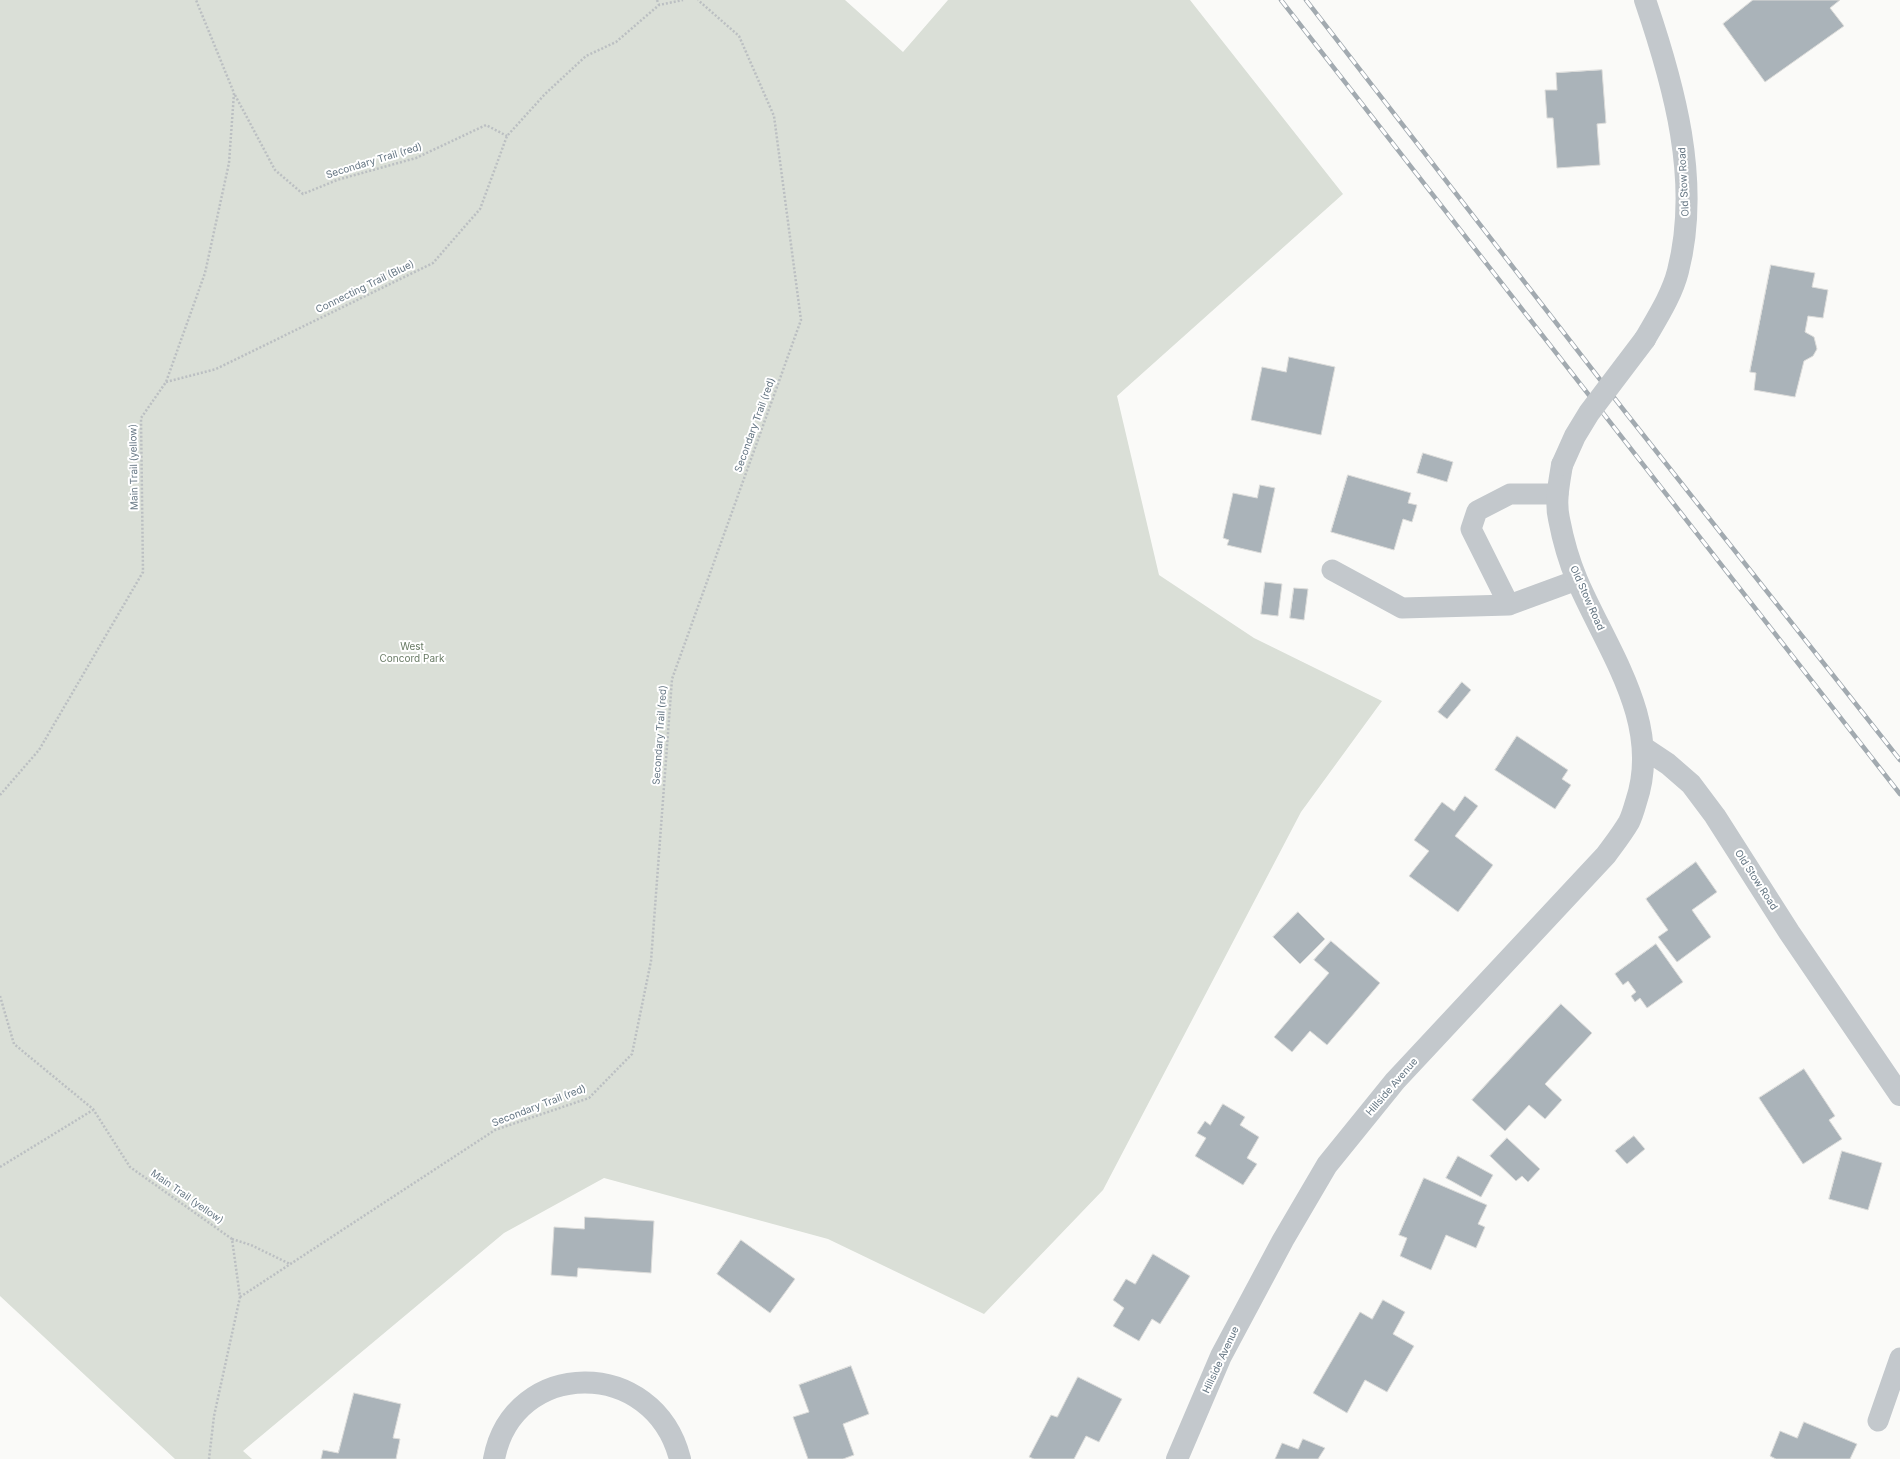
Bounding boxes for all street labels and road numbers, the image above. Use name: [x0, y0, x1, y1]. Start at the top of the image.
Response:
street label: Secondary Trail (red): [325, 141, 423, 181]
street label: Old Stow Road: [1676, 147, 1692, 217]
street label: Connecting Trail (Blue): [314, 258, 416, 316]
street label: Secondary Trail (red): [732, 376, 778, 474]
street label: Main Trail (yellow): [127, 424, 141, 510]
street label: Old Stow Road: [1567, 564, 1607, 632]
street label: Secondary Trail (red): [651, 685, 669, 785]
street label: Old Stow Road: [1732, 848, 1780, 912]
street label: Hillside Avenue: [1364, 1056, 1420, 1118]
street label: Secondary Trail (red): [490, 1083, 588, 1129]
street label: Main Trail (yellow): [148, 1167, 226, 1227]
street label: Hillside Avenue: [1200, 1325, 1242, 1395]

